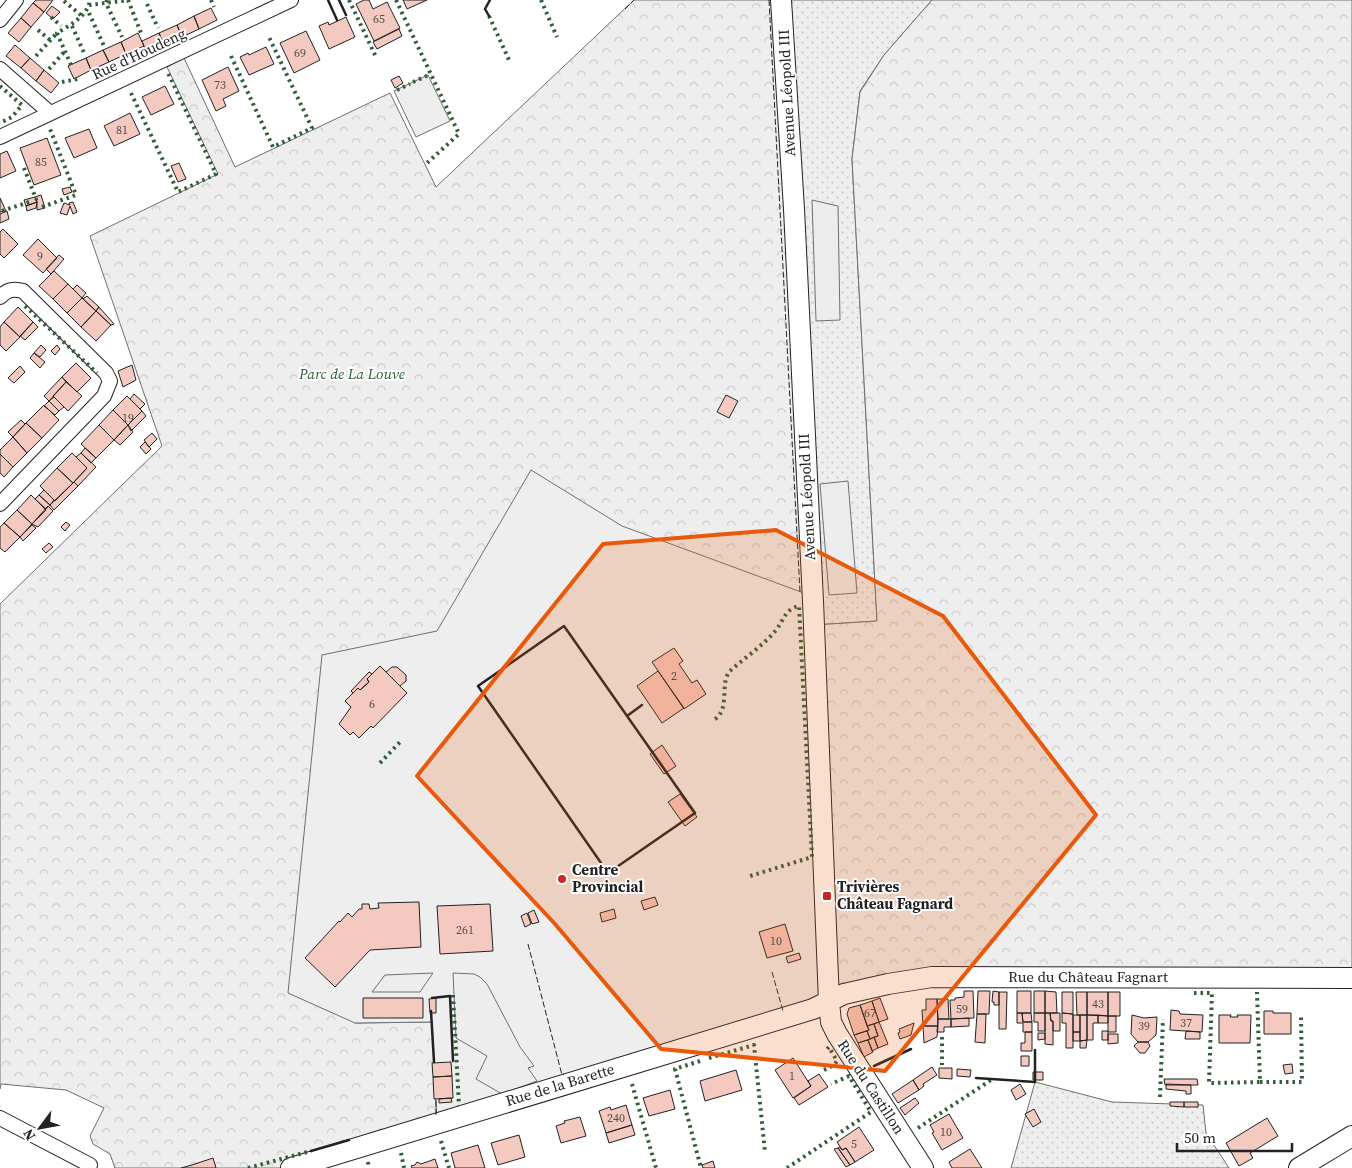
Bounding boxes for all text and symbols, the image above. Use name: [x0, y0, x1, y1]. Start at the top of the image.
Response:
house number: 65: [373, 11, 385, 27]
street label: Rue d'Houdeng: [88, 22, 189, 85]
street label: Avenue Léopold III: [773, 29, 800, 157]
house number: 69: [294, 45, 306, 61]
house number: 73: [214, 77, 226, 93]
house number: 81: [116, 122, 128, 138]
house number: 85: [35, 154, 47, 170]
house number: 9: [37, 248, 43, 264]
park label: Parc de La Louve: [298, 363, 405, 384]
house number: 19: [122, 410, 134, 426]
street label: Avenue Léopold III: [793, 433, 820, 561]
house number: 2: [671, 668, 677, 684]
house number: 6: [369, 696, 375, 712]
place label: Centre Provincial: [572, 859, 644, 897]
marker: Centre Provincial: [556, 873, 568, 885]
place label: Trivières Château Fagnard: [837, 876, 953, 914]
marker: Trivières Château Fagnard: [821, 890, 833, 902]
house number: 261: [456, 922, 474, 938]
house number: 10: [770, 933, 782, 949]
street label: Rue du Château Fagnart: [1008, 966, 1168, 987]
house number: 43: [1092, 996, 1104, 1012]
house number: 59: [956, 1001, 968, 1017]
house number: 67: [864, 1005, 876, 1021]
house number: 37: [1180, 1015, 1192, 1031]
house number: 39: [1138, 1018, 1150, 1034]
street label: Rue du Castillon: [833, 1035, 910, 1138]
street label: Rue de la Barette: [503, 1058, 617, 1111]
house number: 1: [789, 1068, 795, 1084]
north arrow: [15, 1103, 65, 1153]
house number: 240: [607, 1110, 625, 1126]
scale bar: [1177, 1120, 1292, 1152]
house number: 10: [940, 1124, 952, 1140]
text: N: [18, 1125, 40, 1145]
text: 50 m: [1184, 1127, 1216, 1148]
house number: 5: [851, 1136, 857, 1152]

